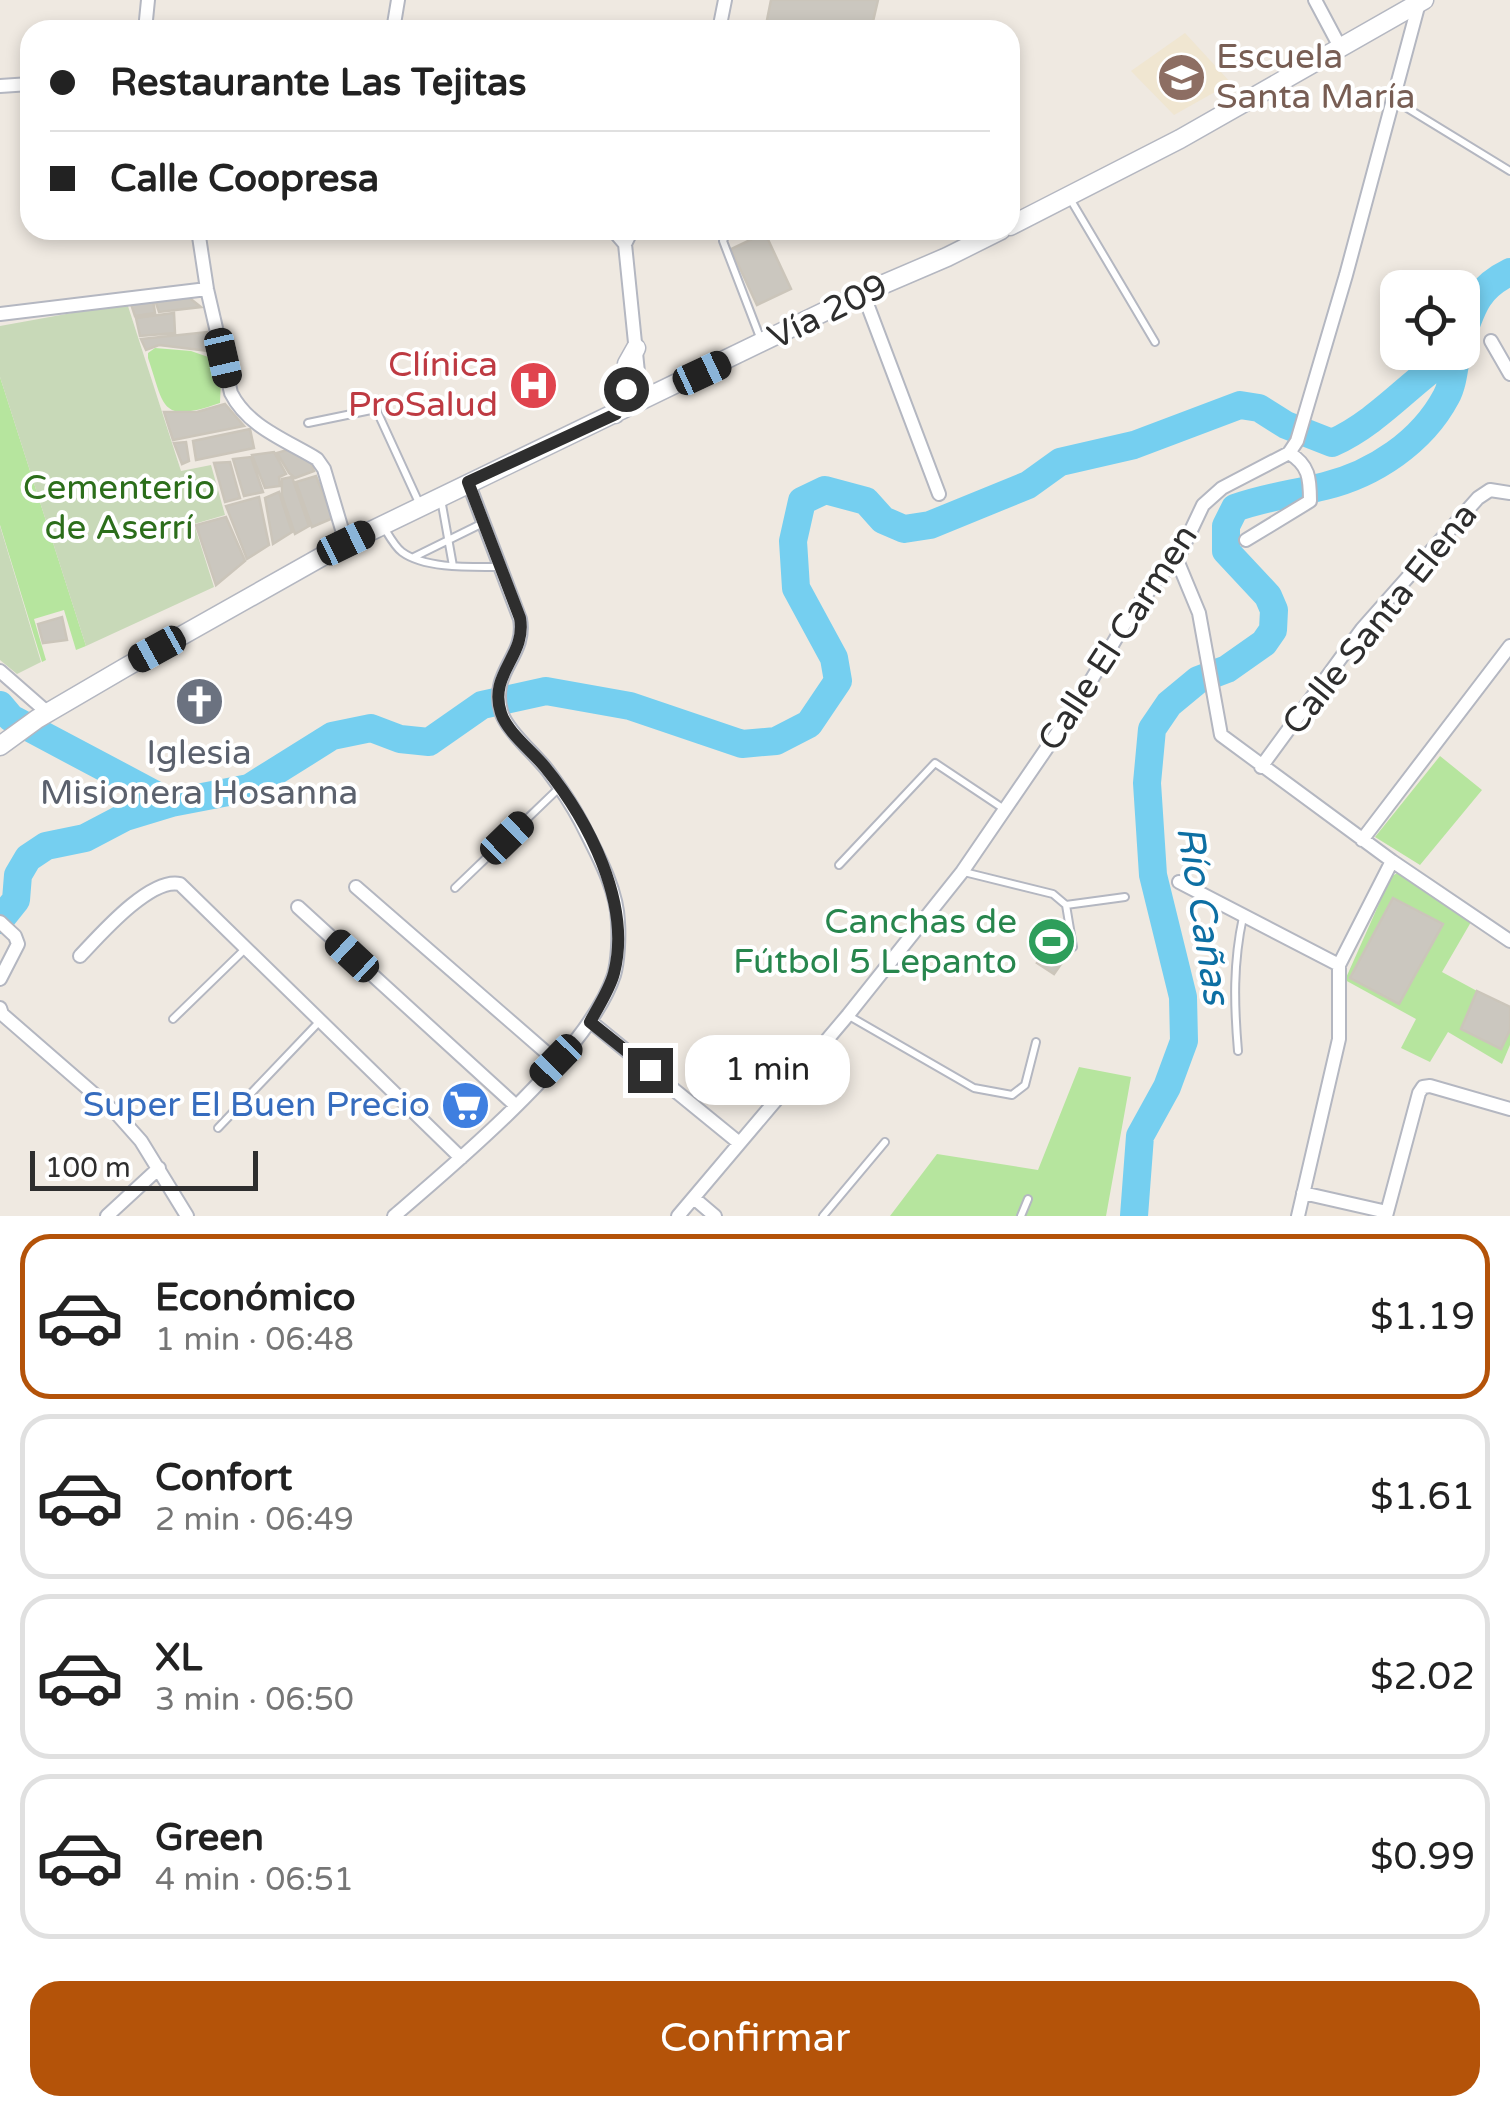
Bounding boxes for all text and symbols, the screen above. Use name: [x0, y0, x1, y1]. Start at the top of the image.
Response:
place label: Escuela Santa María: [1216, 36, 1416, 118]
school or university icon: Escuela Santa María: [1155, 51, 1207, 103]
text: Restaurante Las Tejitas: [110, 60, 527, 106]
text: Calle Coopresa: [110, 156, 379, 202]
street label: Vía 209: [762, 265, 894, 359]
map controls: [1380, 270, 1480, 370]
button: locate: [1380, 270, 1480, 370]
car: [202, 325, 244, 391]
place label: Clínica ProSalud: [348, 344, 498, 426]
car: [668, 347, 736, 399]
hospital icon: Clínica ProSalud: [507, 359, 559, 411]
route start: [604, 367, 649, 412]
park label: Cementerio de Aserrí: [23, 467, 215, 549]
street label: Calle Santa Elena: [1274, 494, 1486, 744]
car: [312, 516, 380, 570]
street label: Calle El Carmen: [1029, 517, 1207, 759]
car: [123, 621, 191, 677]
church icon: Iglesia Misionera Hosanna: [173, 675, 225, 727]
place label: Iglesia Misionera Hosanna: [40, 732, 358, 814]
car: [475, 806, 539, 870]
water label: Río Cañas: [1166, 823, 1240, 1010]
place label: Canchas de Fútbol 5 Lepanto: [733, 901, 1017, 983]
sports icon: Canchas de Fútbol 5 Lepanto: [1026, 916, 1078, 968]
car: [320, 925, 384, 987]
car: [524, 1029, 588, 1093]
callout: 1 min: [685, 1035, 850, 1105]
route end: [628, 1048, 673, 1093]
text: 1 min: [725, 1051, 810, 1089]
supermarket icon: Super El Buen Precio: [439, 1079, 491, 1131]
place label: Super El Buen Precio: [83, 1084, 430, 1126]
scale bar: [30, 1146, 258, 1190]
text: 100 m: [45, 1151, 131, 1185]
icon: car: [35, 1272, 125, 1362]
text: Económico: [155, 1275, 356, 1321]
text: $1.19: [1370, 1294, 1475, 1340]
text: 1 min · 06:48: [155, 1321, 354, 1359]
icon: car: [35, 1452, 125, 1542]
text: Confort: [155, 1455, 292, 1501]
text: $1.61: [1370, 1474, 1475, 1520]
text: 2 min · 06:49: [155, 1501, 354, 1539]
icon: car: [35, 1632, 125, 1722]
text: XL: [155, 1635, 202, 1681]
text: $2.02: [1370, 1654, 1475, 1700]
text: 3 min · 06:50: [155, 1681, 354, 1719]
icon: car: [35, 1812, 125, 1902]
text: Green: [155, 1815, 264, 1861]
text: $0.99: [1370, 1834, 1475, 1880]
text: 4 min · 06:51: [155, 1861, 354, 1899]
button: Confirmar: [30, 1981, 1480, 2096]

